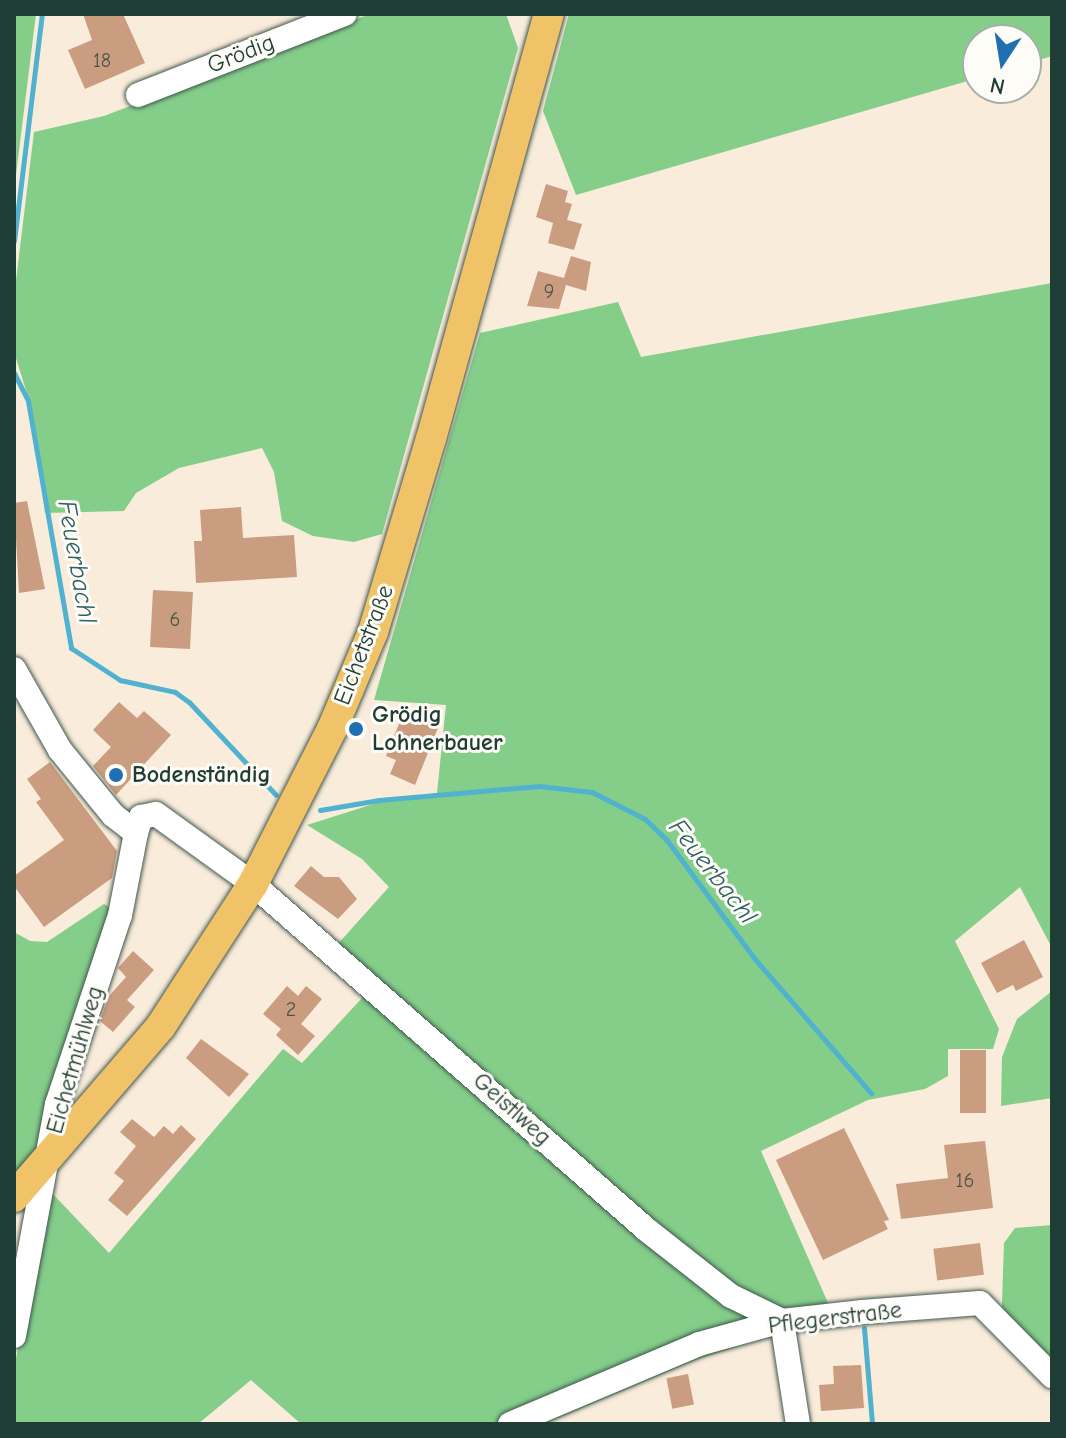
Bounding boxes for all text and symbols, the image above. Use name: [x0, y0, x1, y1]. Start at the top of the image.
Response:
north arrow: [962, 24, 1042, 104]
street label: Grödig: [203, 28, 279, 80]
house number: 18: [93, 48, 111, 72]
text: N: [988, 71, 1007, 100]
house number: 9: [544, 279, 554, 303]
water label: Feuerbachl: [50, 498, 102, 626]
street label: Eichetstraße: [328, 581, 400, 709]
house number: 6: [170, 607, 180, 631]
place label: Grödig Lohnerbauer: [372, 701, 503, 757]
marker: Grödig Lohnerbauer: [347, 720, 365, 738]
place label: Bodenständig: [132, 761, 271, 789]
marker: Bodenständig: [107, 766, 125, 784]
water label: Feuerbachl: [661, 813, 763, 931]
street label: Eichetmühlweg: [40, 983, 110, 1137]
house number: 2: [286, 997, 296, 1021]
street label: Geistlweg: [467, 1066, 557, 1152]
house number: 16: [956, 1168, 974, 1192]
street label: Pflegerstraße: [766, 1296, 904, 1340]

